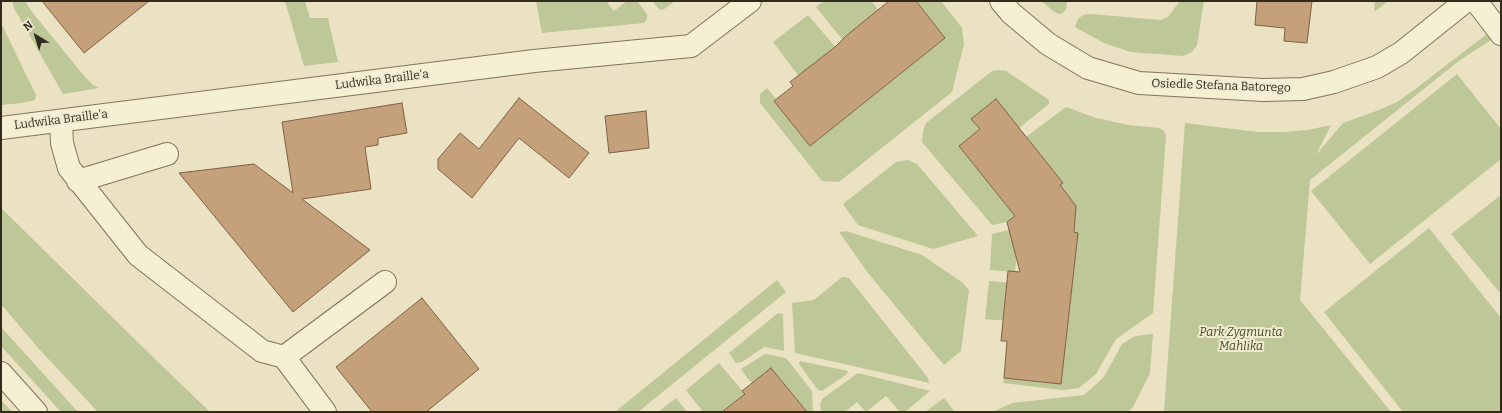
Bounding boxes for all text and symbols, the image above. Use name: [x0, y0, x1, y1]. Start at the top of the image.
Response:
north arrow: [16, 16, 56, 56]
text: N: [21, 18, 36, 34]
street label: Ludwika Braille'a: [334, 67, 430, 93]
street label: Osiedle Stefana Batorego: [1151, 76, 1291, 96]
street label: Ludwika Braille'a: [13, 107, 109, 133]
park label: Park Zygmunta Mahlika: [1199, 326, 1283, 354]

